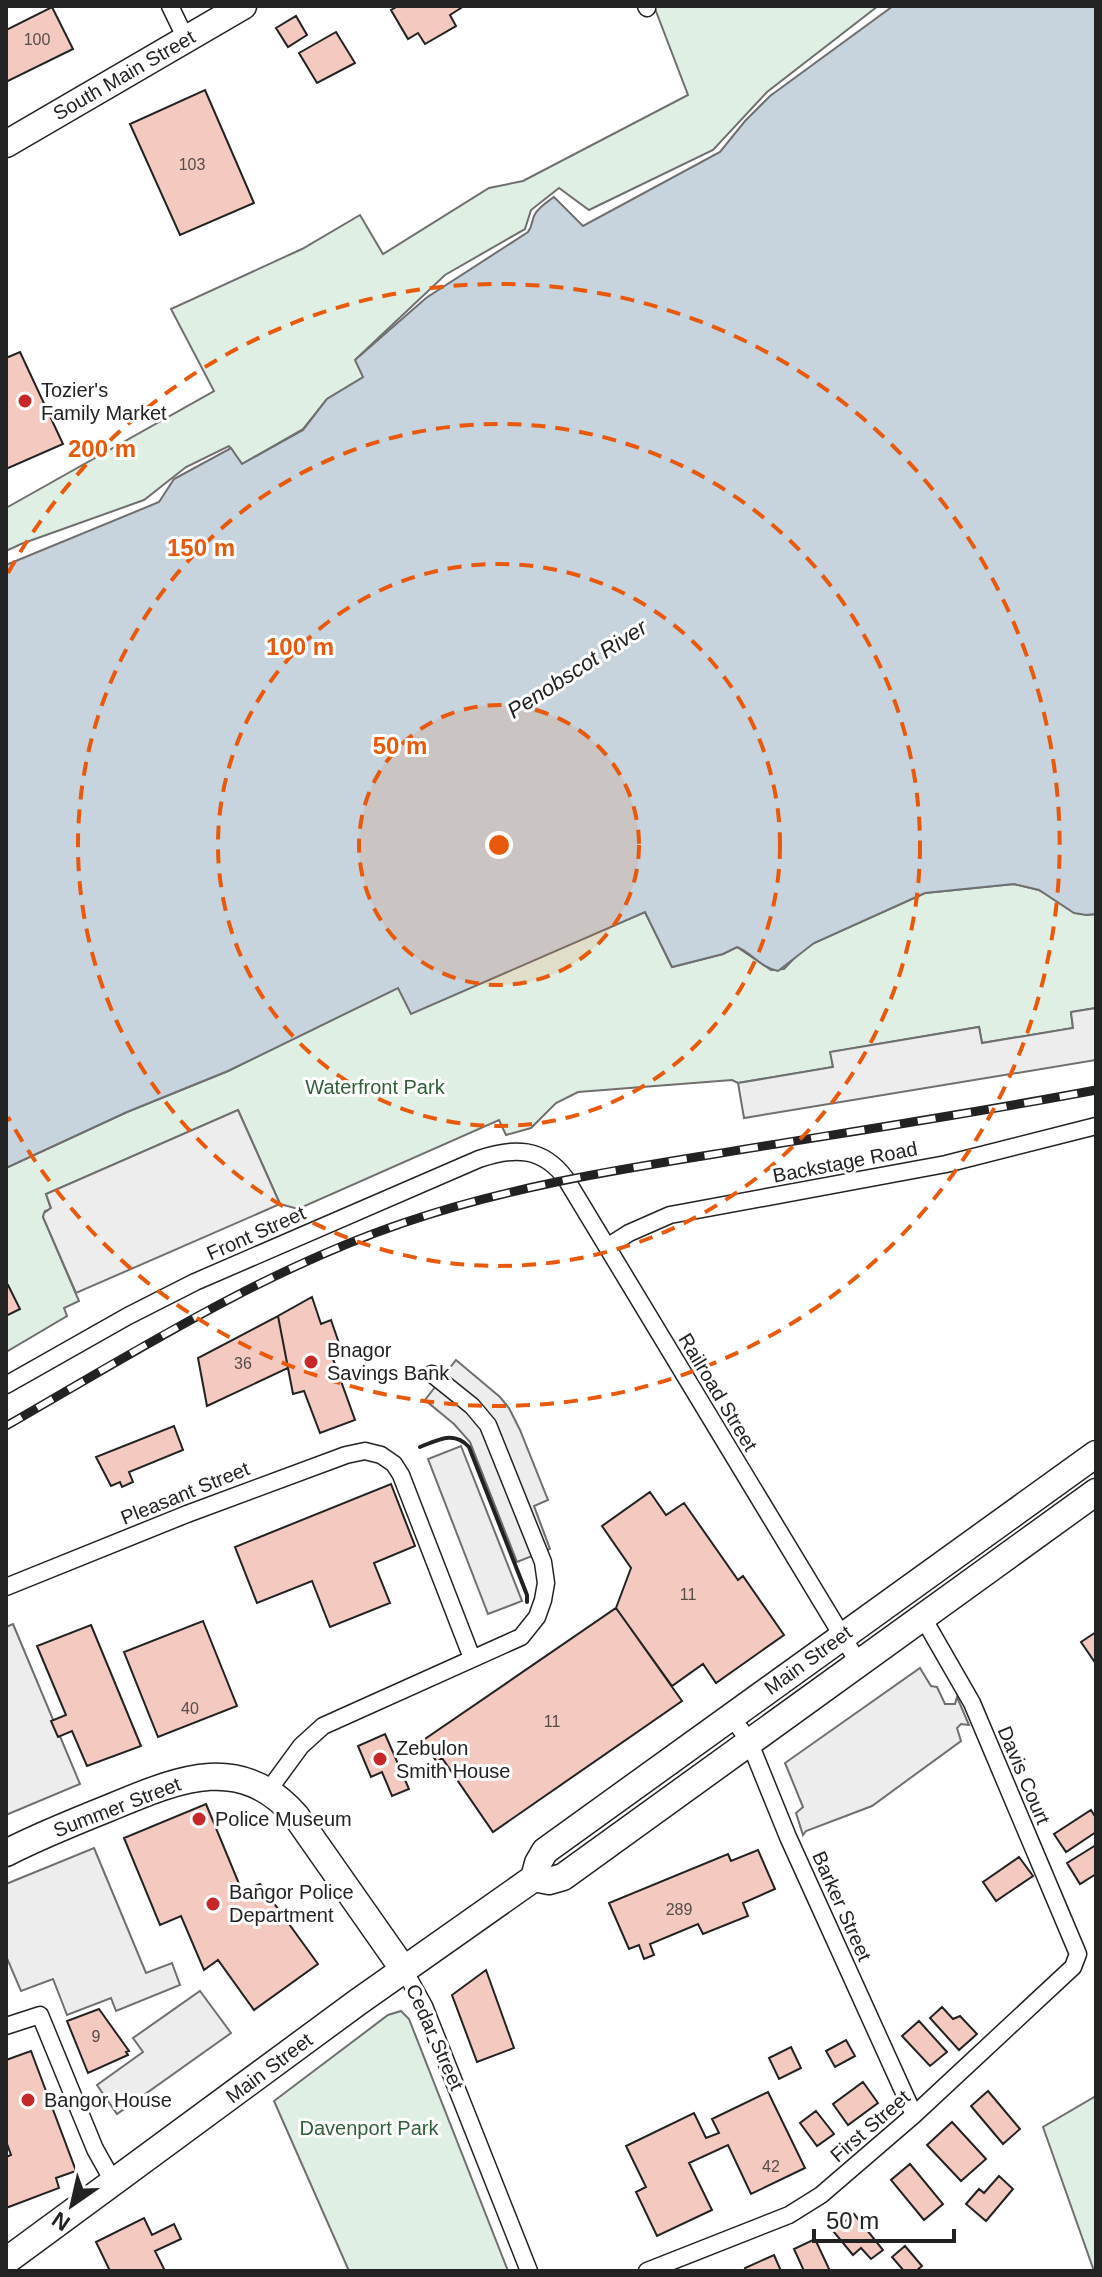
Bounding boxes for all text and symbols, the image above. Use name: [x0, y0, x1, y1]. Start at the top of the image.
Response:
street label: South Main Street: [49, 25, 199, 125]
house number: 100: [24, 31, 50, 48]
house number: 103: [179, 156, 205, 173]
place label: Tozier's Family Market: [41, 379, 167, 424]
marker: Tozier's Family Market: [16, 392, 34, 410]
text: 200 m: [68, 435, 136, 462]
text: 150 m: [167, 534, 235, 561]
water label: Penobscot River: [503, 614, 653, 723]
text: 100 m: [266, 633, 334, 660]
text: 50 m: [373, 732, 427, 759]
centre of rings: [485, 831, 513, 859]
park label: Waterfront Park: [305, 1076, 446, 1098]
street label: Backstage Road: [771, 1137, 919, 1187]
street label: Front Street: [203, 1201, 309, 1265]
street label: Railroad Street: [674, 1329, 762, 1455]
place label: Bnagor Savings Bank: [327, 1339, 450, 1384]
marker: Bnagor Savings Bank: [302, 1353, 320, 1371]
house number: 36: [234, 1355, 252, 1372]
street label: Pleasant Street: [117, 1457, 253, 1529]
house number: 11: [680, 1586, 696, 1603]
street label: Main Street: [760, 1621, 856, 1699]
house number: 40: [181, 1700, 199, 1717]
house number: 11: [544, 1713, 560, 1730]
street label: Davis Court: [993, 1723, 1055, 1828]
place label: Zebulon Smith House: [396, 1737, 511, 1782]
marker: Zebulon Smith House: [371, 1750, 389, 1768]
street label: Summer Street: [50, 1772, 184, 1841]
place label: Police Museum: [215, 1808, 352, 1830]
marker: Police Museum: [190, 1810, 208, 1828]
street label: Barker Street: [808, 1848, 876, 1965]
place label: Bangor Police Department: [229, 1881, 354, 1926]
marker: Bangor Police Department: [204, 1895, 222, 1913]
house number: 289: [666, 1901, 692, 1918]
street label: Cedar Street: [402, 1981, 468, 2094]
house number: 9: [92, 2028, 101, 2045]
street label: Main Street: [222, 2028, 317, 2108]
street label: First Street: [826, 2085, 914, 2166]
place label: Bangor House: [44, 2089, 172, 2111]
marker: Bangor House: [19, 2091, 37, 2109]
park label: Davenport Park: [300, 2117, 439, 2139]
house number: 42: [762, 2158, 780, 2175]
north arrow: [32, 2165, 112, 2245]
scale bar: [814, 2193, 954, 2243]
text: N: [48, 2206, 75, 2236]
text: 50 m: [826, 2207, 879, 2234]

